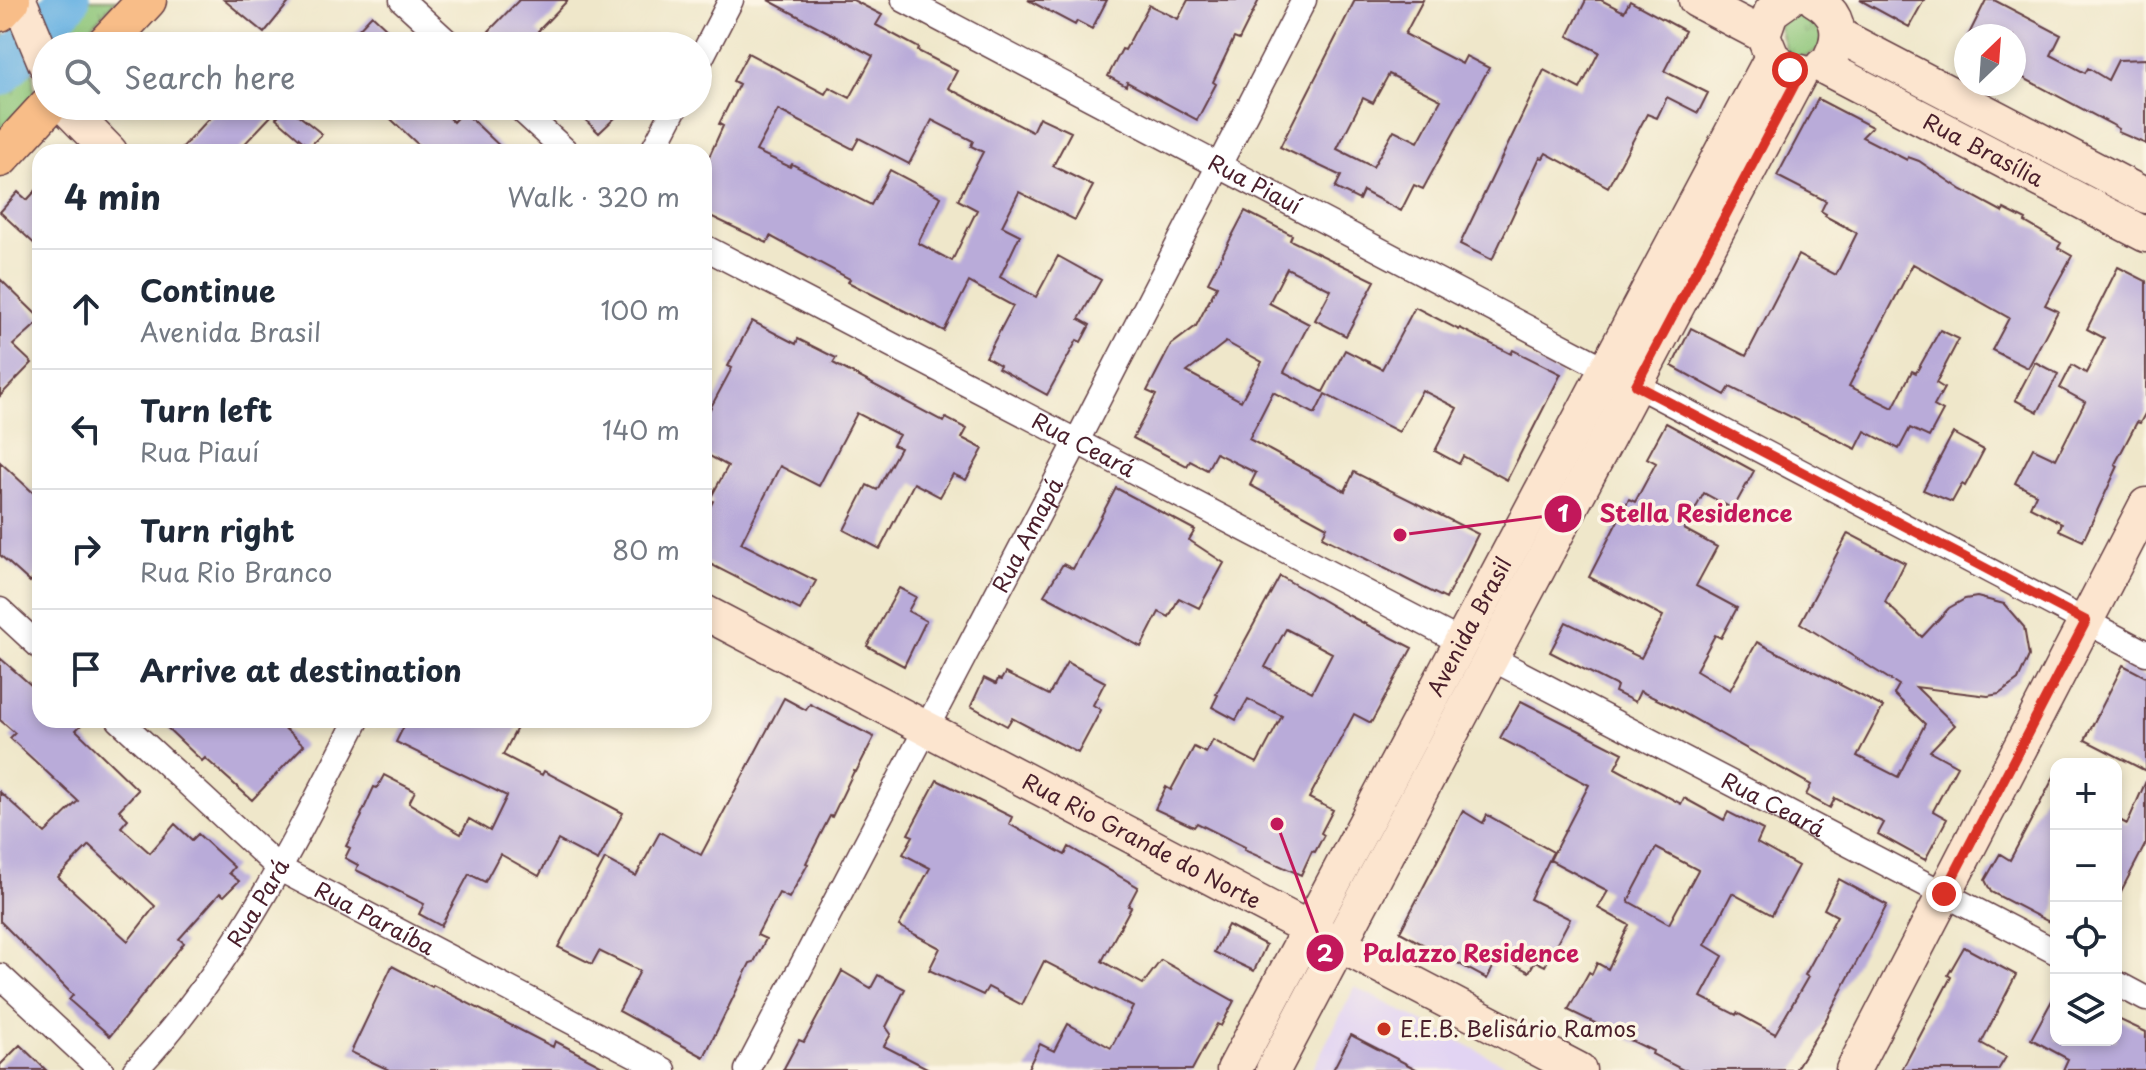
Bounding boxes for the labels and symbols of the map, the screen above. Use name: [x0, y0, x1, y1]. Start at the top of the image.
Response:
north arrow: [1954, 24, 2026, 96]
route start: [1772, 52, 1808, 88]
street label: Rua Brasília: [1918, 104, 2050, 194]
street label: Rua Piauí: [1203, 145, 1308, 221]
street label: Rua Ceará: [1027, 403, 1142, 484]
street label: Rua Amapá: [983, 471, 1070, 598]
callout: Stella Residence: [1543, 490, 1809, 538]
text: 1: [1557, 494, 1569, 530]
text: Stella Residence: [1599, 494, 1793, 530]
street label: Avenida Brasil: [1418, 550, 1519, 701]
street label: Rua Ceará: [1716, 763, 1831, 844]
street label: Rua Rio Grande do Norte: [1017, 764, 1267, 916]
street label: Rua Pará: [218, 852, 296, 953]
street label: Rua Paraíba: [309, 872, 441, 962]
route end: [1926, 876, 1962, 912]
callout: Palazzo Residence: [1305, 929, 1596, 977]
text: 2: [1317, 934, 1334, 970]
text: Palazzo Residence: [1363, 934, 1579, 970]
place label: E.E.B. Belisário Ramos: [1400, 1011, 1636, 1044]
marker: E.E.B. Belisário Ramos: [1375, 1020, 1393, 1038]

